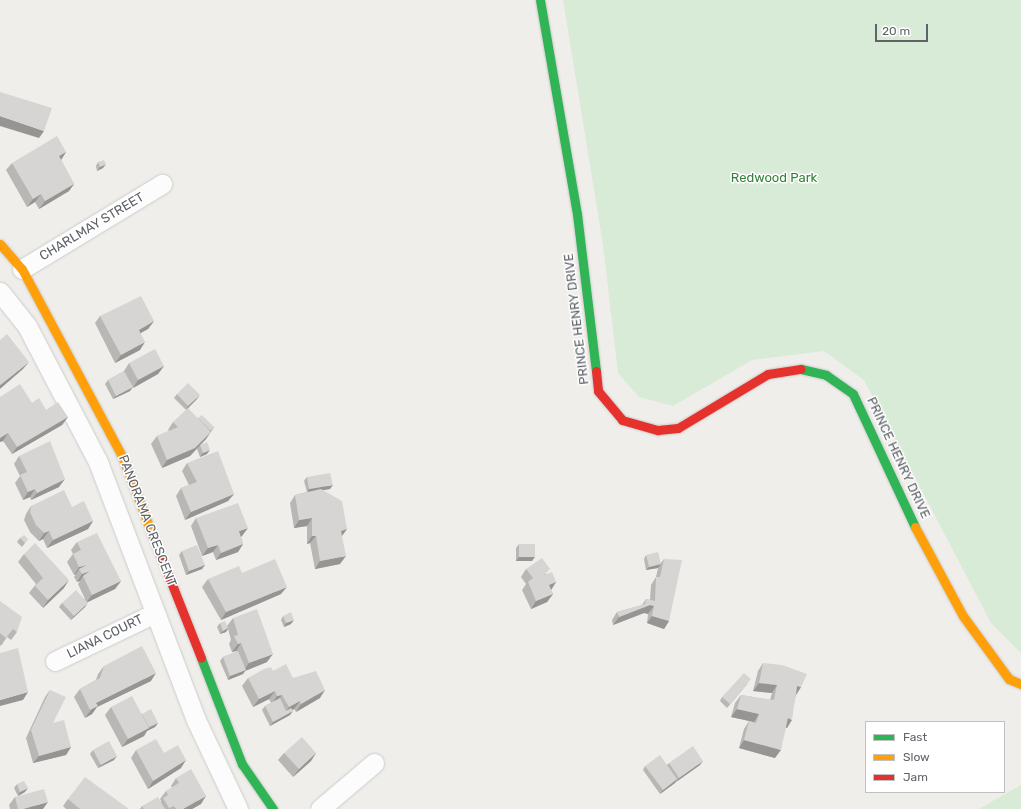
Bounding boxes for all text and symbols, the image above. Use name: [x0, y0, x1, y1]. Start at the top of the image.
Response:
scale bar: [877, 16, 930, 42]
text: 20 m: [882, 24, 910, 38]
park label: Redwood Park: [731, 170, 817, 186]
street label: CHARLMAY STREET: [37, 190, 147, 264]
street label: PRINCE HENRY DRIVE: [561, 252, 593, 386]
street label: PRINCE HENRY DRIVE: [863, 395, 933, 521]
street label: PANORAMA CRESCENT: [115, 453, 179, 589]
street label: LIANA COURT: [64, 612, 146, 662]
legend: [865, 721, 1005, 793]
text: Fast: [903, 730, 927, 744]
text: Slow: [903, 750, 930, 764]
text: Jam: [903, 770, 928, 784]

